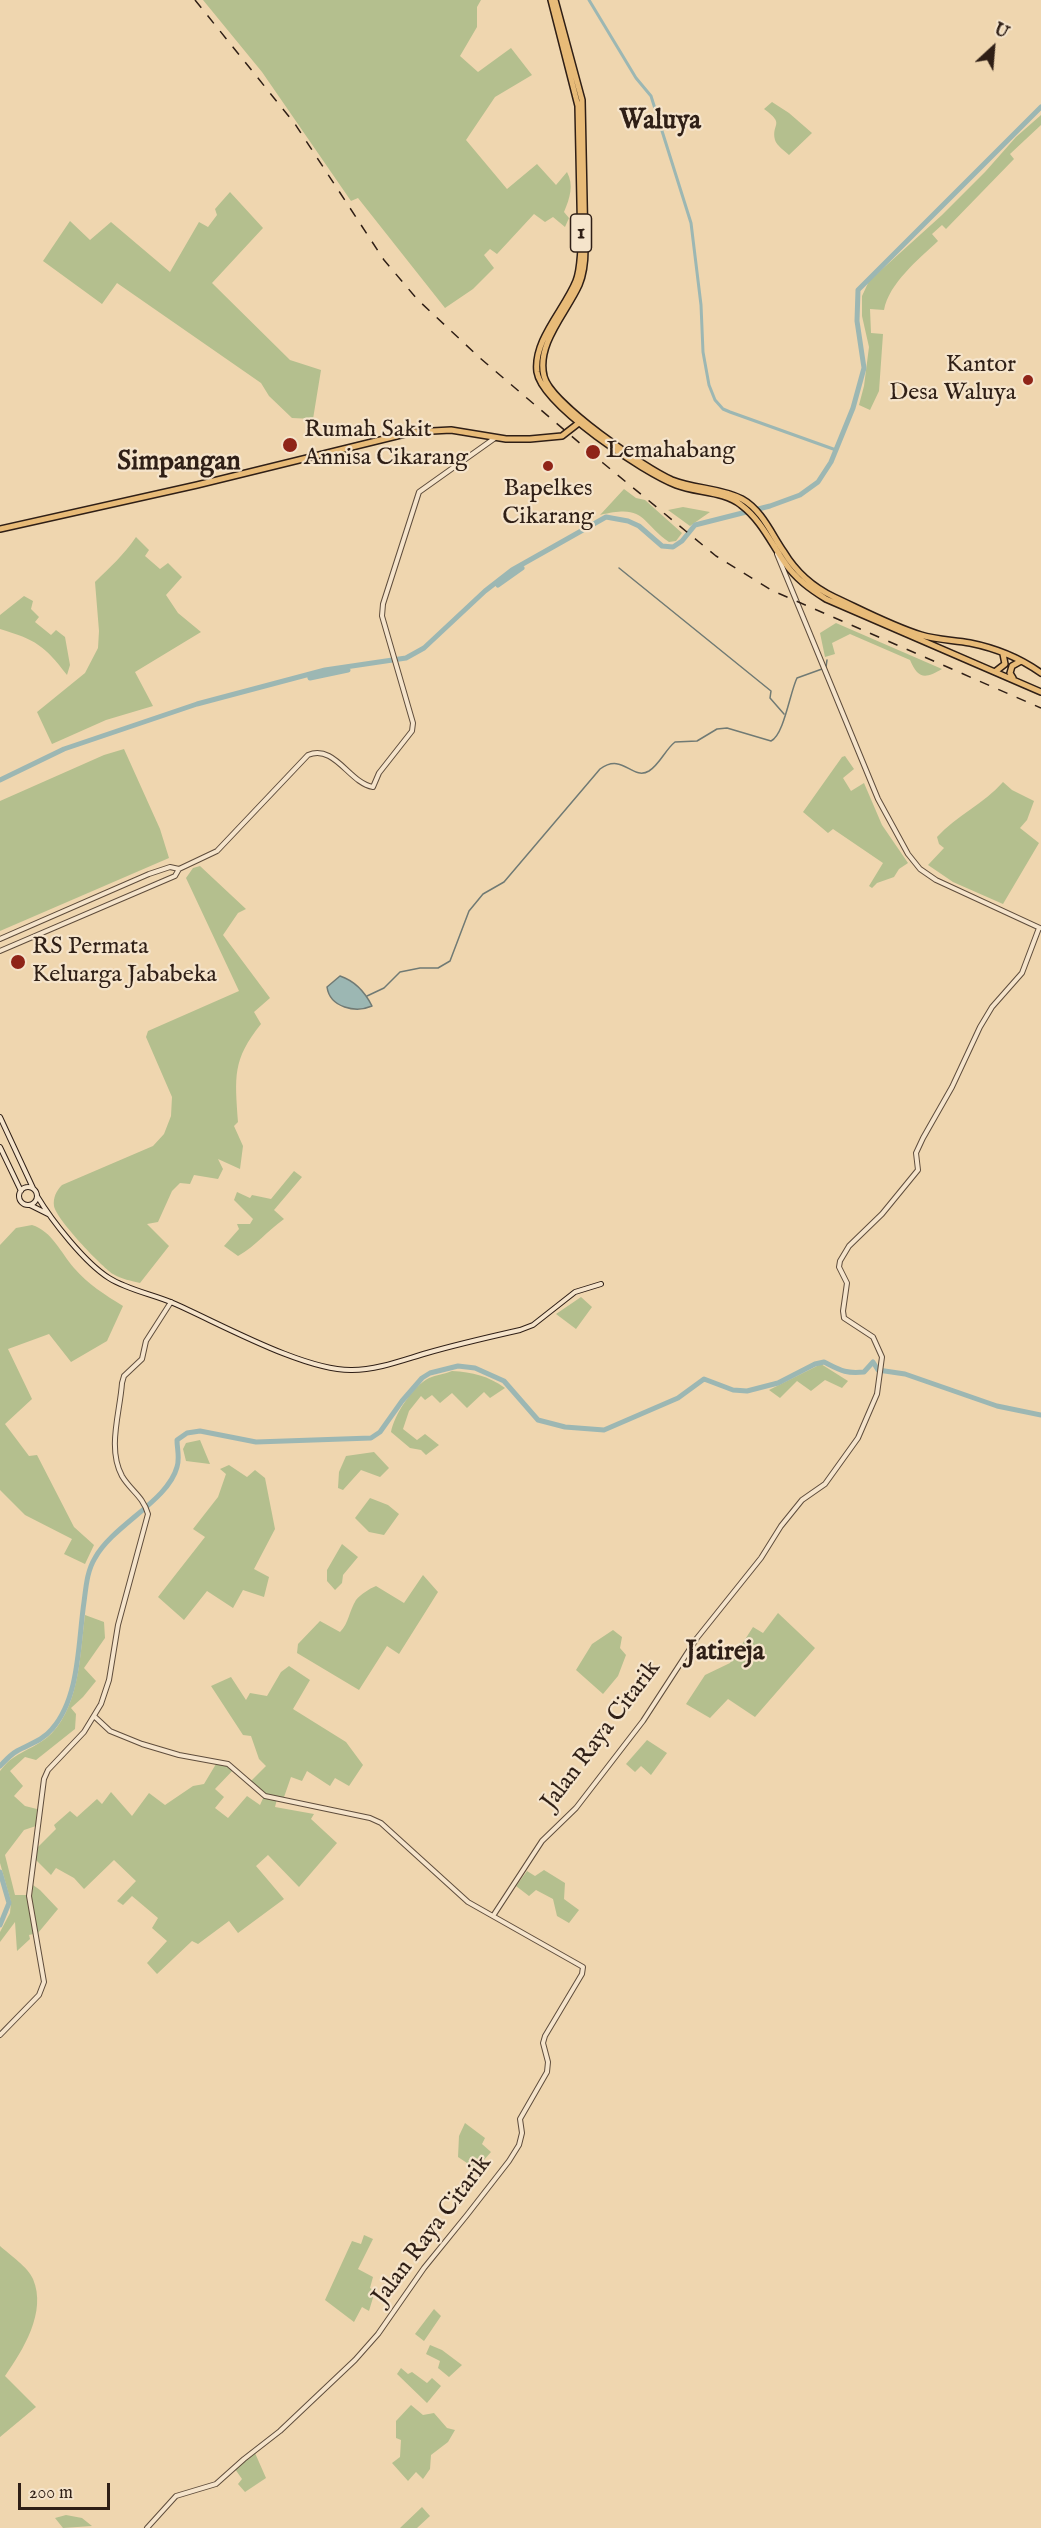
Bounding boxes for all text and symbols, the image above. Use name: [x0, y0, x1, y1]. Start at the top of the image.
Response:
north arrow: [963, 18, 1023, 78]
text: U: [990, 20, 1011, 44]
district label: Waluya: [619, 106, 701, 138]
road number: 1: [570, 214, 592, 252]
place label: Kantor Desa Waluya: [889, 352, 1016, 408]
marker: Kantor Desa Waluya: [1021, 373, 1035, 387]
place label: Rumah Sakit Annisa Cikarang: [304, 417, 468, 473]
marker: Rumah Sakit Annisa Cikarang: [281, 436, 299, 454]
place label: Lemahabang: [606, 438, 735, 466]
marker: Lemahabang: [584, 443, 602, 461]
district label: Simpangan: [117, 447, 241, 479]
marker: Bapelkes Cikarang: [541, 459, 555, 473]
place label: Bapelkes Cikarang: [502, 476, 594, 532]
place label: RS Permata Keluarga Jababeka: [32, 934, 217, 990]
marker: RS Permata Keluarga Jababeka: [9, 953, 27, 971]
district label: Jatireja: [686, 1637, 764, 1669]
street label: Jalan Raya Citarik: [536, 1655, 668, 1817]
street label: Jalan Raya Citarik: [367, 2150, 499, 2312]
scale bar: [21, 2471, 112, 2509]
text: 200 m: [29, 2482, 73, 2505]

